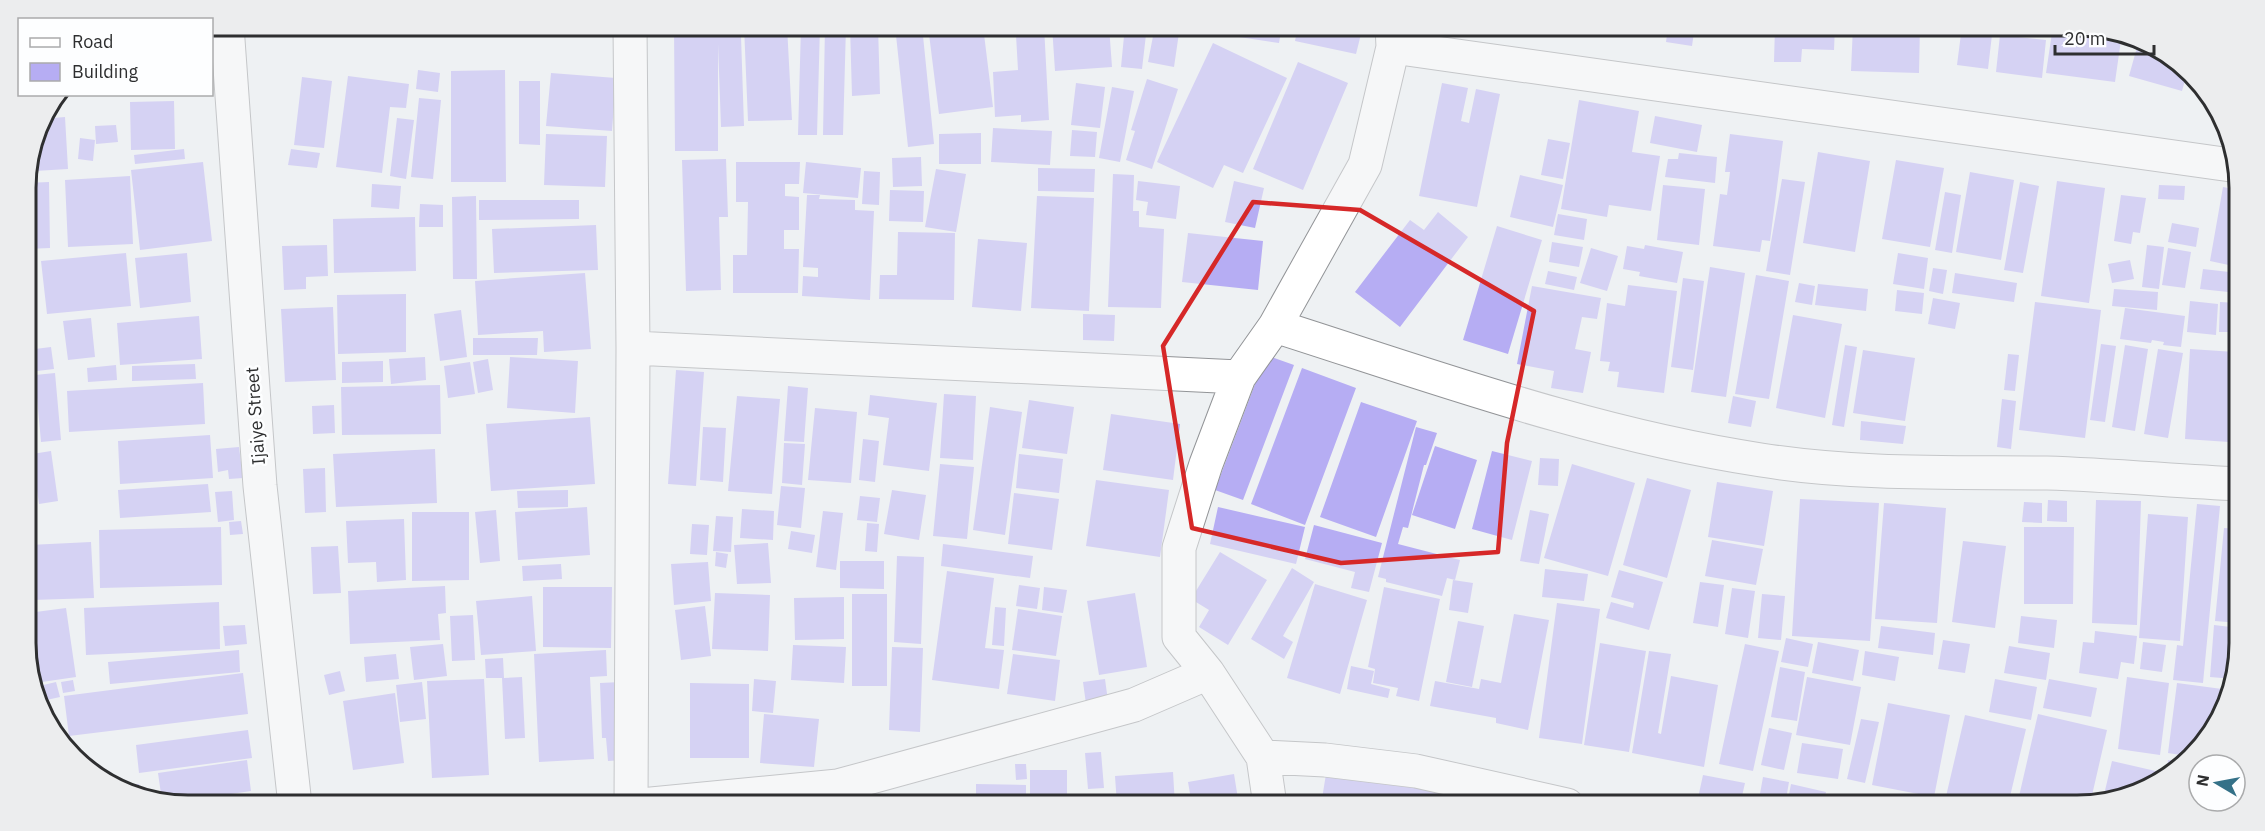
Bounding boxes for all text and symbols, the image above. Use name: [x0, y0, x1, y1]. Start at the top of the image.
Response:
legend: [18, 18, 213, 96]
scale bar: [2055, 18, 2154, 56]
text: 20 m: [2064, 27, 2106, 50]
text: Road: [72, 30, 113, 53]
text: Building: [72, 60, 139, 83]
street label: Ijaiye Street: [240, 366, 270, 466]
north arrow: [2187, 753, 2247, 813]
text: N: [2191, 773, 2213, 788]

